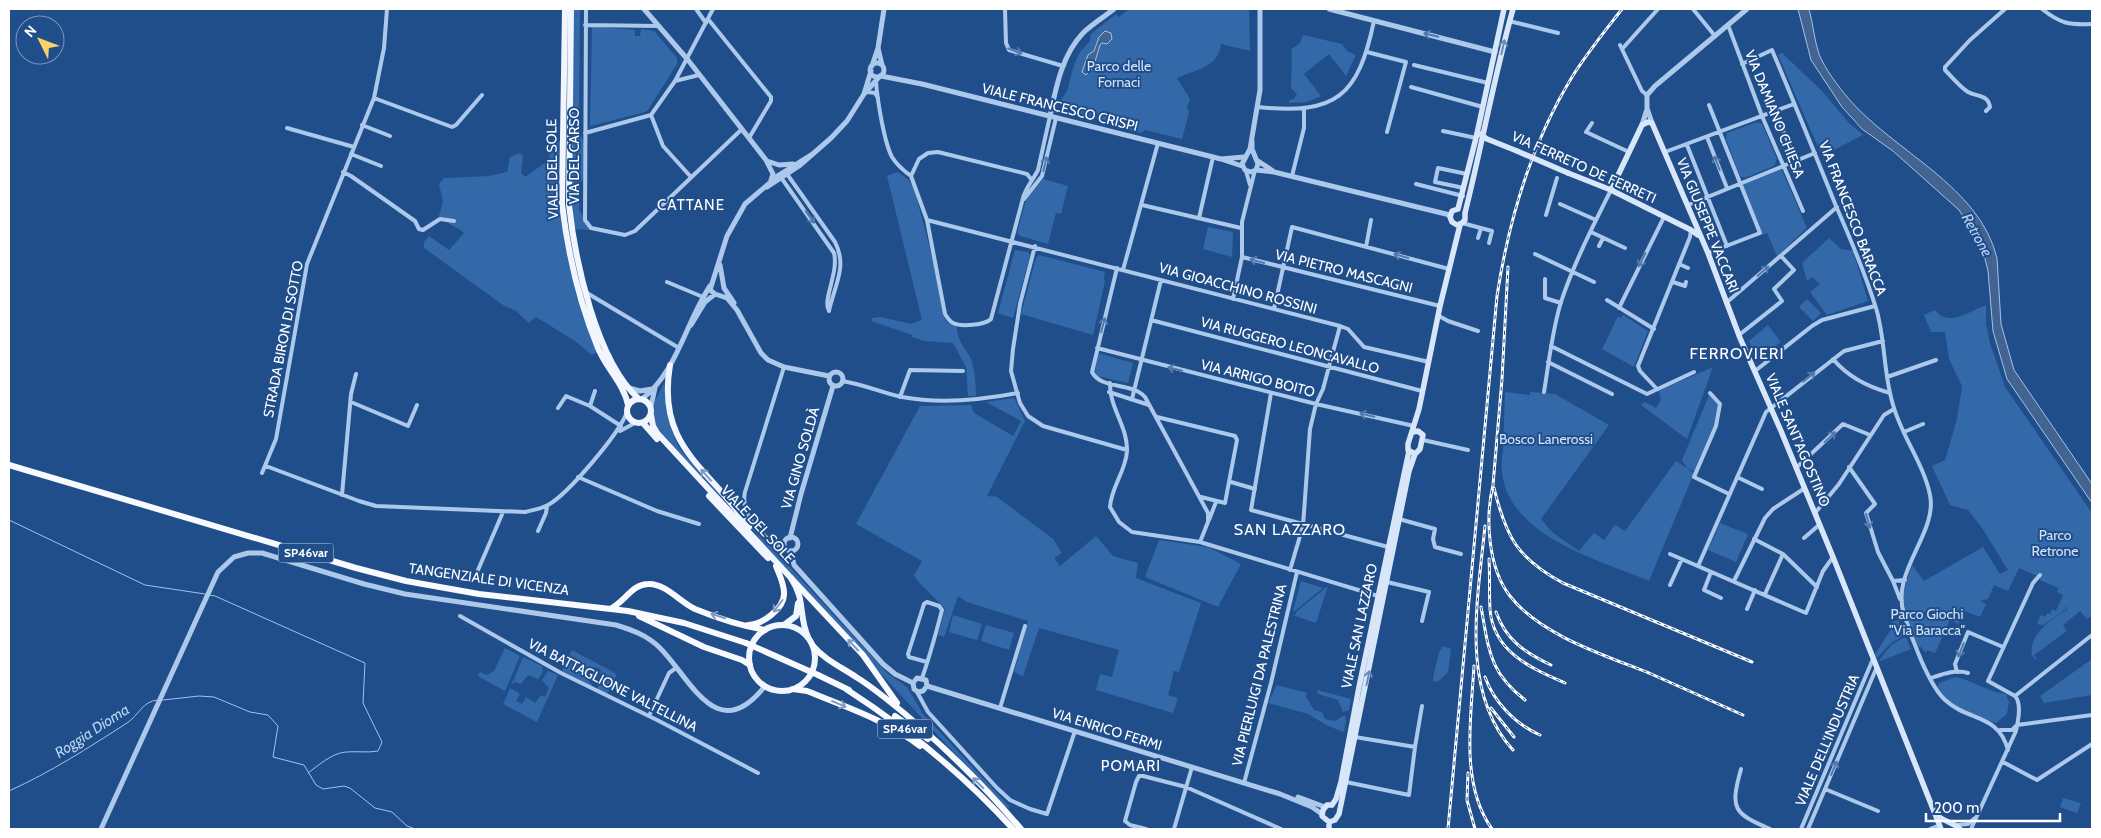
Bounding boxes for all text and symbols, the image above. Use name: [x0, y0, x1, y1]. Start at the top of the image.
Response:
north arrow: [15, 15, 65, 65]
text: N: [20, 22, 40, 41]
one-way arrow: [1423, 30, 1439, 39]
one-way arrow: [1499, 39, 1508, 55]
one-way arrow: [1007, 47, 1023, 57]
street label: VIA DAMIANO CHIESA: [1741, 47, 1809, 181]
park label: Parco delle Fornaci: [1087, 57, 1151, 91]
street label: VIALE FRANCESCO CRISPI: [980, 79, 1140, 135]
street label: VIA DEL CARSO: [565, 107, 583, 204]
street label: VIALE DEL SOLE: [542, 118, 562, 219]
street label: VIA FERRETO DE FERRETI: [1509, 127, 1659, 207]
street label: VIA FRANCESCO BARACCA: [1815, 138, 1891, 298]
street label: VIA GIUSEPPE VACCARI: [1673, 155, 1743, 295]
one-way arrow: [1041, 156, 1050, 172]
one-way arrow: [1712, 156, 1721, 171]
district label: CATTANE: [657, 196, 725, 214]
one-way arrow: [805, 210, 815, 224]
water label: Retrone: [1958, 210, 1996, 260]
street label: VIA PIETRO MASCAGNI: [1273, 245, 1415, 297]
one-way arrow: [1394, 251, 1410, 260]
one-way arrow: [1637, 253, 1647, 268]
one-way arrow: [1249, 256, 1265, 265]
street label: VIA GIOACCHINO ROSSINI: [1157, 258, 1319, 318]
street label: STRADA BIRON DI SOTTO: [259, 259, 307, 419]
one-way arrow: [1757, 265, 1770, 277]
street label: VIA RUGGERO LEONCAVALLO: [1199, 312, 1381, 378]
one-way arrow: [1098, 318, 1108, 334]
district label: FERROVIERI: [1689, 344, 1785, 363]
street label: VIA ARRIGO BOITO: [1199, 355, 1317, 401]
one-way arrow: [1167, 363, 1183, 373]
street label: VIALE SANT'AGOSTINO: [1762, 371, 1834, 510]
one-way arrow: [1802, 372, 1815, 383]
street label: VIA GINO SOLDÀ: [777, 405, 823, 511]
one-way arrow: [1359, 410, 1375, 419]
park label: Bosco Lanerossi: [1499, 430, 1593, 448]
one-way arrow: [1824, 431, 1837, 442]
one-way arrow: [700, 469, 712, 482]
street label: VIALE DEL SOLE: [717, 481, 799, 567]
one-way arrow: [1864, 512, 1874, 528]
district label: SAN LAZZARO: [1234, 520, 1346, 539]
park label: Parco Retrone: [2032, 526, 2079, 560]
road number: SP46var: [278, 544, 334, 562]
street label: TANGENZIALE DI VICENZA: [408, 559, 571, 599]
street label: VIALE SAN LAZZARO: [1337, 562, 1381, 690]
street label: VIA PIERLUIGI DA PALESTRINA: [1228, 582, 1290, 768]
one-way arrow: [773, 599, 784, 612]
park label: Parco Giochi "Via Baracca": [1889, 605, 1965, 639]
one-way arrow: [711, 611, 727, 621]
street label: VIA BATTAGLIONE VALTELLINA: [525, 634, 701, 736]
one-way arrow: [848, 638, 859, 651]
one-way arrow: [1956, 642, 1965, 657]
one-way arrow: [1363, 671, 1373, 687]
street label: VIALE DELL'INDUSTRIA: [1791, 671, 1863, 809]
water label: Roggia Dioma: [51, 700, 133, 762]
one-way arrow: [831, 700, 846, 710]
street label: VIA ENRICO FERMI: [1050, 704, 1164, 754]
road number: SP46var: [878, 720, 932, 739]
district label: POMARI: [1101, 757, 1161, 775]
one-way arrow: [1829, 761, 1839, 776]
one-way arrow: [972, 776, 984, 789]
scale bar: [1926, 790, 2060, 822]
text: 200 m: [1934, 799, 1979, 817]

